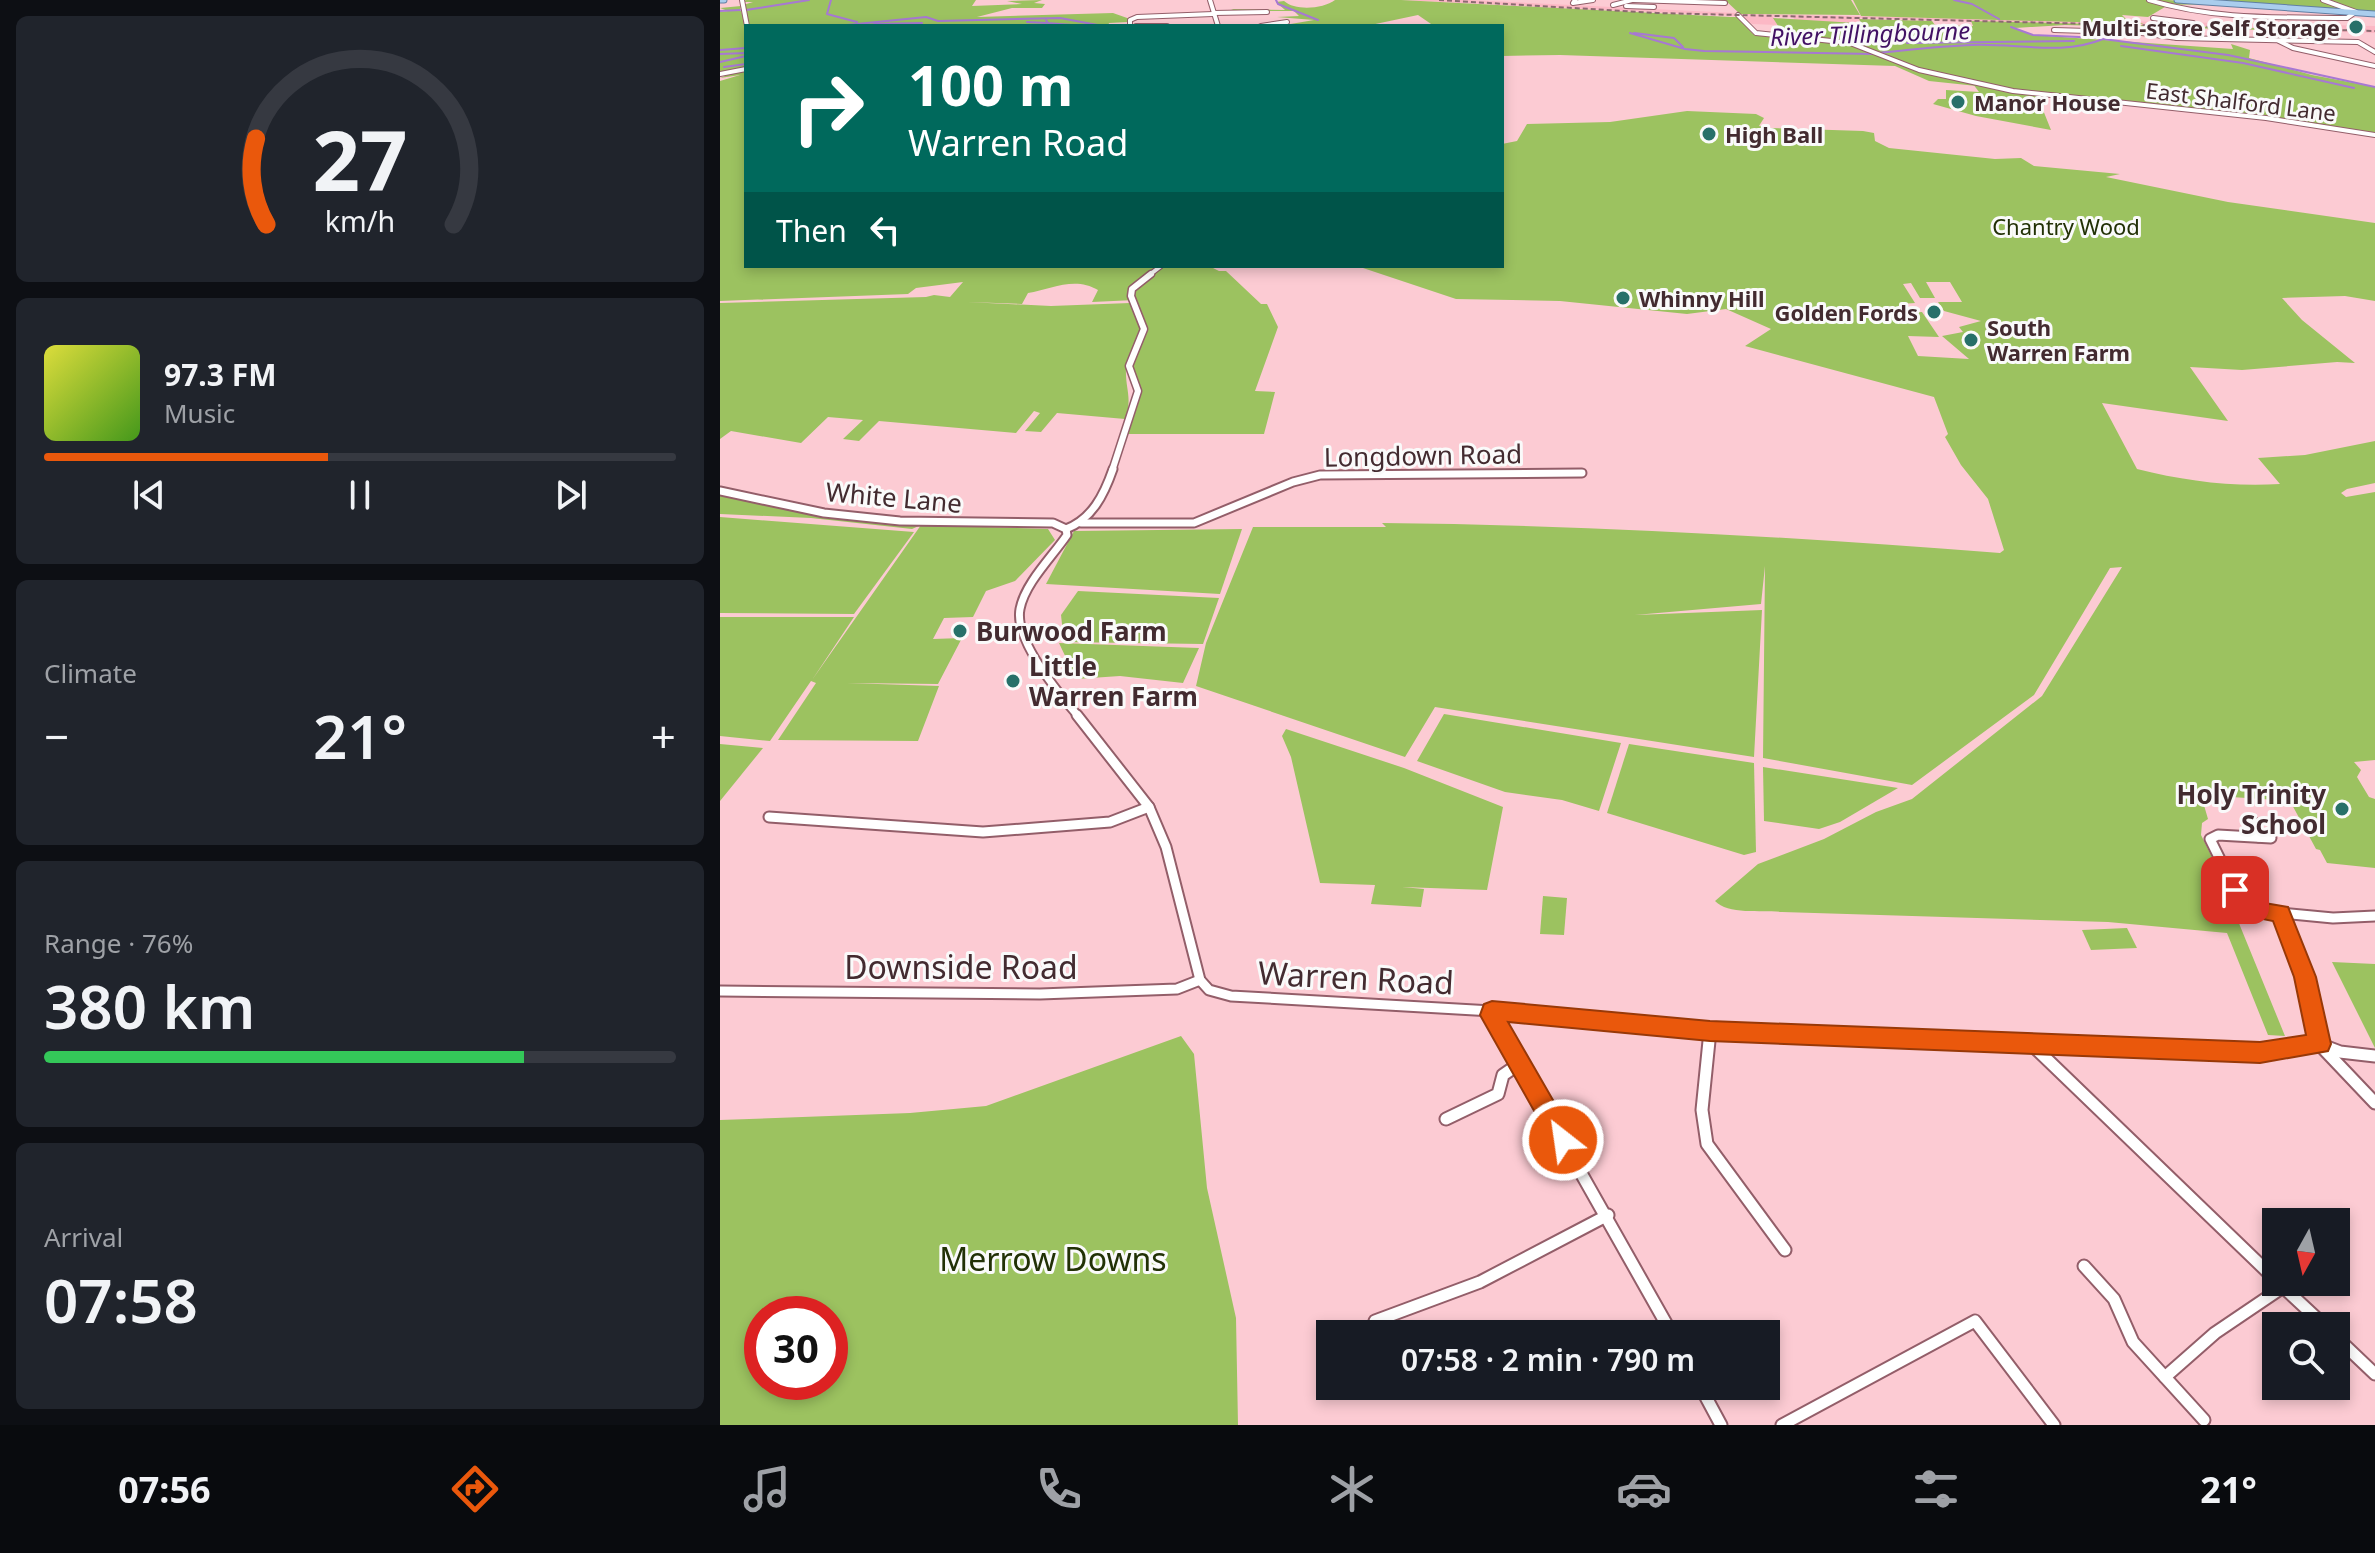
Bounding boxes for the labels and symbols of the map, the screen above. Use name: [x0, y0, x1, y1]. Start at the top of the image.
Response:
place label: Multi-store Self Storage: [2082, 12, 2340, 42]
water label: River Tillingbourne: [1769, 13, 1971, 53]
marker: Multi-store Self Storage: [2347, 18, 2365, 36]
street label: East Shalford Lane: [2144, 74, 2338, 128]
place label: Manor House: [1974, 87, 2121, 117]
marker: Manor House: [1949, 93, 1967, 111]
place label: High Ball: [1725, 119, 1823, 149]
marker: High Ball: [1700, 125, 1718, 143]
park label: Chantry Wood: [1992, 211, 2140, 241]
place label: Whinny Hill: [1639, 283, 1765, 313]
marker: Whinny Hill: [1614, 289, 1632, 307]
place label: Golden Fords: [1775, 297, 1918, 327]
marker: Golden Fords: [1925, 303, 1943, 321]
place label: South Warren Farm: [1987, 312, 2130, 367]
marker: South Warren Farm: [1962, 331, 1980, 349]
street label: Longdown Road: [1324, 435, 1522, 475]
street label: White Lane: [824, 473, 964, 521]
place label: Burwood Farm: [976, 613, 1167, 649]
marker: Burwood Farm: [951, 622, 969, 640]
place label: Little Warren Farm: [1029, 648, 1198, 714]
marker: Little Warren Farm: [1004, 672, 1022, 690]
place label: Holy Trinity School: [2177, 776, 2326, 842]
marker: Holy Trinity School: [2333, 800, 2351, 818]
pin: [2201, 856, 2269, 924]
street label: Downside Road: [844, 945, 1078, 988]
street label: Warren Road: [1257, 950, 1455, 1004]
position arrow: [1521, 1098, 1605, 1182]
north arrow: [2262, 1208, 2350, 1296]
park label: Merrow Downs: [939, 1237, 1167, 1280]
speed limit sign: 30: [744, 1296, 848, 1400]

